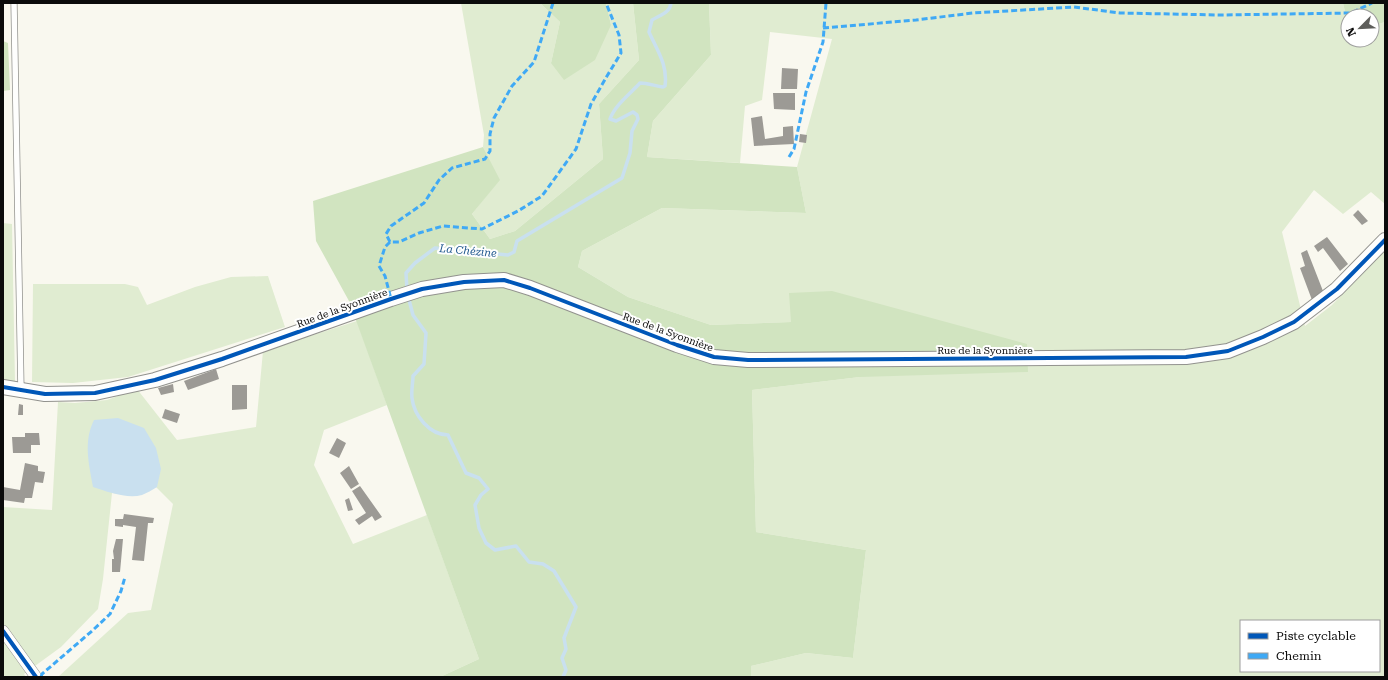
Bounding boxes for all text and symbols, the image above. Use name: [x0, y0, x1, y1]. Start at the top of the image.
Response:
north arrow: [1340, 8, 1380, 48]
text: N: [1343, 25, 1359, 38]
water label: La Chézine: [438, 242, 498, 260]
street label: Rue de la Syonnière: [295, 286, 389, 330]
street label: Rue de la Syonnière: [621, 310, 715, 354]
street label: Rue de la Syonnière: [937, 345, 1033, 356]
legend: [1240, 620, 1380, 672]
text: Piste cyclable: [1276, 629, 1356, 643]
text: Chemin: [1276, 649, 1322, 663]

